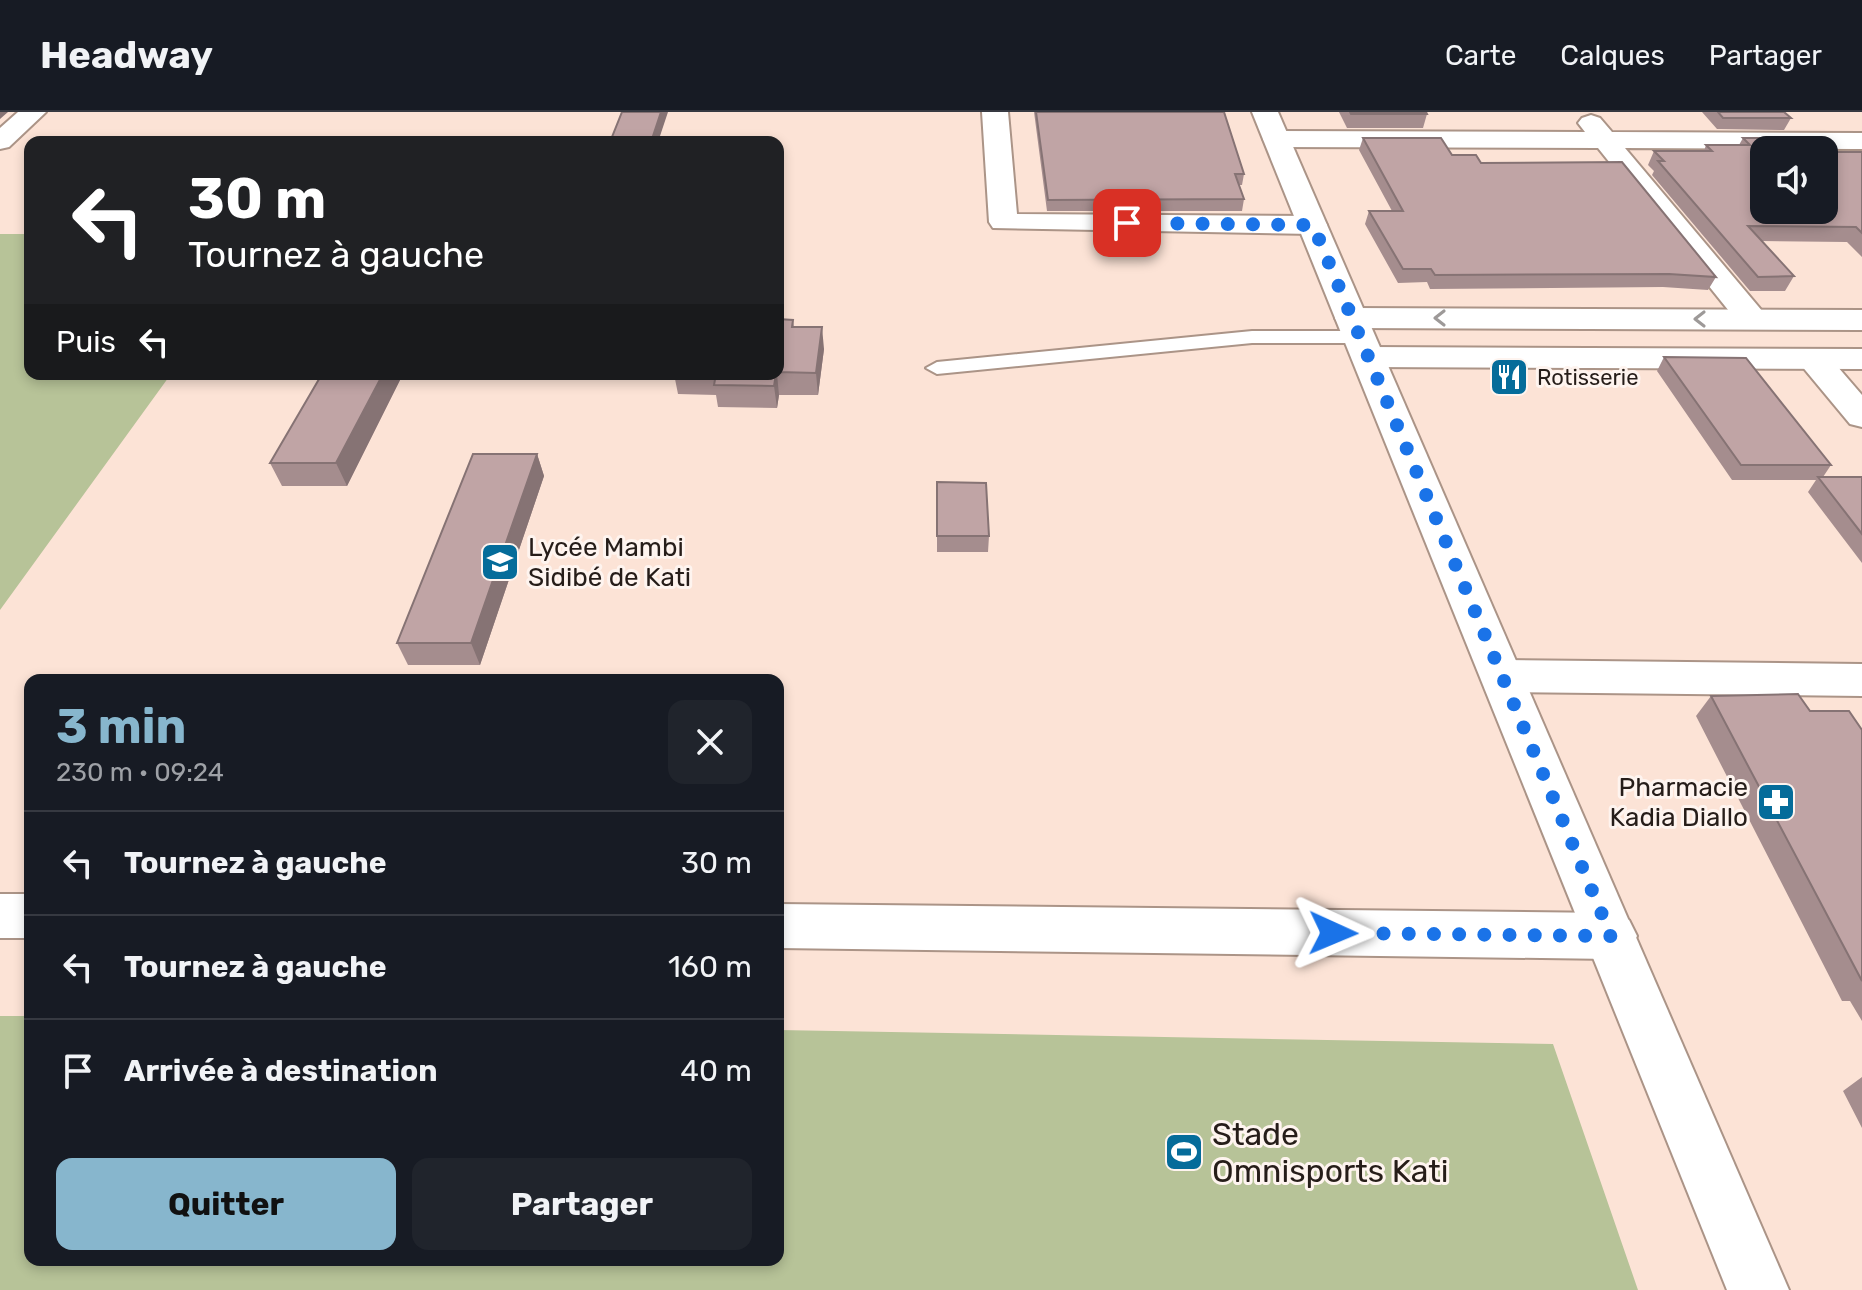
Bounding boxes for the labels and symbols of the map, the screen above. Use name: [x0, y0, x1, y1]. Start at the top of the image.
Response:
pin: [1093, 189, 1161, 257]
one-way arrow: [1433, 309, 1446, 327]
one-way arrow: [1693, 310, 1706, 328]
restaurant icon: Rotisserie: [1488, 356, 1530, 398]
place label: Rotisserie: [1537, 364, 1639, 391]
place label: Lycée Mambi Sidibé de Kati: [528, 532, 691, 593]
school or university icon: Lycée Mambi Sidibé de Kati: [479, 541, 521, 583]
place label: Pharmacie Kadia Diallo: [1610, 772, 1748, 833]
pharmacy icon: Pharmacie Kadia Diallo: [1755, 781, 1797, 823]
position arrow: [1291, 891, 1375, 975]
place label: Stade Omnisports Kati: [1212, 1115, 1449, 1190]
sports icon: Stade Omnisports Kati: [1163, 1131, 1205, 1173]

